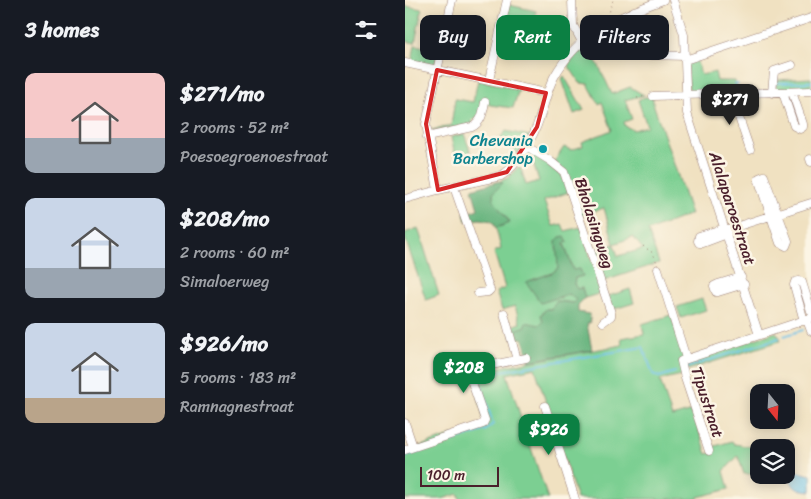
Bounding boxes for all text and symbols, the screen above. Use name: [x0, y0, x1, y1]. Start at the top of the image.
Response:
text: 3 homes: [25, 11, 99, 49]
chip: Buy: [420, 15, 486, 60]
chip: Rent: [496, 15, 570, 60]
chip: Filters: [580, 15, 669, 60]
icon: filters: [352, 16, 380, 44]
text: $271/mo: [180, 75, 264, 113]
pin: $271: [700, 84, 760, 126]
text: $271: [712, 85, 748, 114]
icon: home: [65, 93, 125, 153]
text: 2 rooms · 52 m²: [180, 113, 289, 142]
place label: Chevania Barbershop: [453, 126, 534, 173]
text: Poesoegroenoestraat: [180, 142, 328, 171]
marker: Chevania Barbershop: [537, 143, 549, 155]
street label: Alalaparoestraat: [700, 146, 765, 269]
street label: Bholasingweg: [566, 174, 623, 272]
text: $208/mo: [180, 200, 269, 238]
icon: home: [65, 218, 125, 278]
text: 2 rooms · 60 m²: [180, 238, 290, 267]
text: Simaloerweg: [180, 267, 269, 296]
text: $926/mo: [180, 325, 268, 363]
icon: home: [65, 343, 125, 403]
pin: $208: [434, 352, 494, 394]
text: $208: [444, 353, 484, 382]
text: 5 rooms · 183 m²: [180, 363, 296, 392]
street label: Tipustraat: [682, 363, 733, 442]
north arrow: [750, 384, 795, 429]
map controls: [750, 384, 795, 484]
text: Ramnagnestraat: [180, 392, 295, 421]
pin: $926: [519, 414, 579, 456]
text: $926: [530, 415, 568, 444]
button: layers: [750, 439, 795, 484]
text: 100 m: [427, 463, 465, 488]
scale bar: [420, 464, 499, 487]

